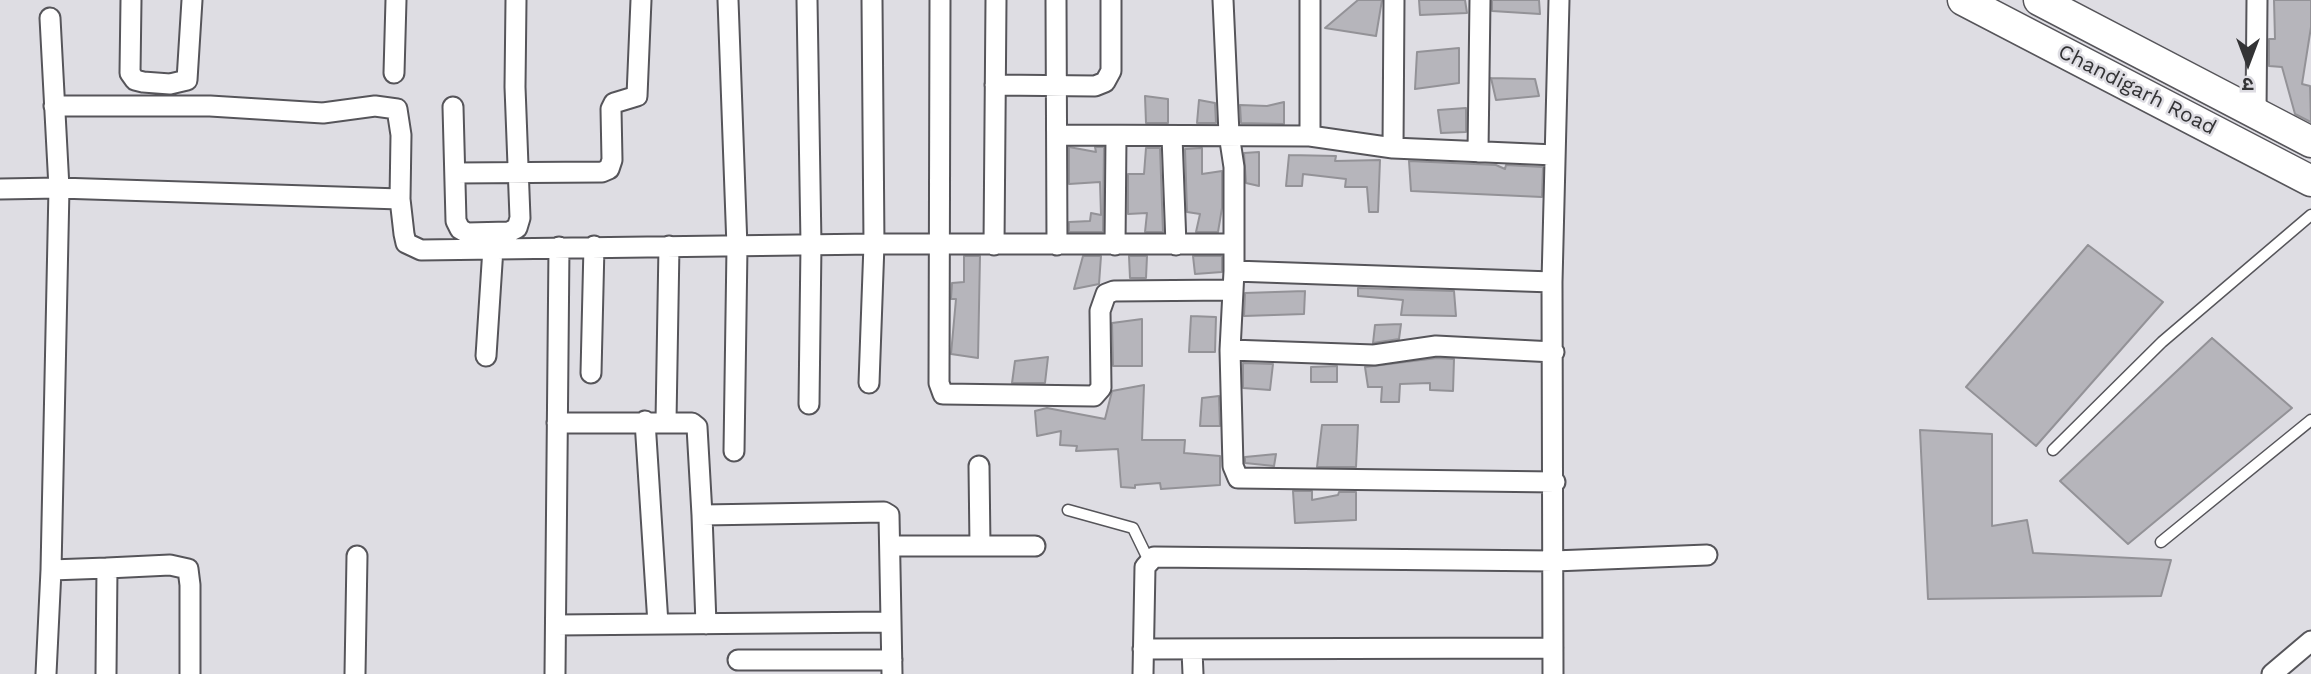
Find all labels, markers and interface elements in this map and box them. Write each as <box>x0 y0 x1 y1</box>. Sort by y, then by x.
north arrow <box>2213 28 2283 98</box>
street label: Chandigarh Road <box>2054 39 2220 141</box>
text: उ <box>2242 73 2254 96</box>

